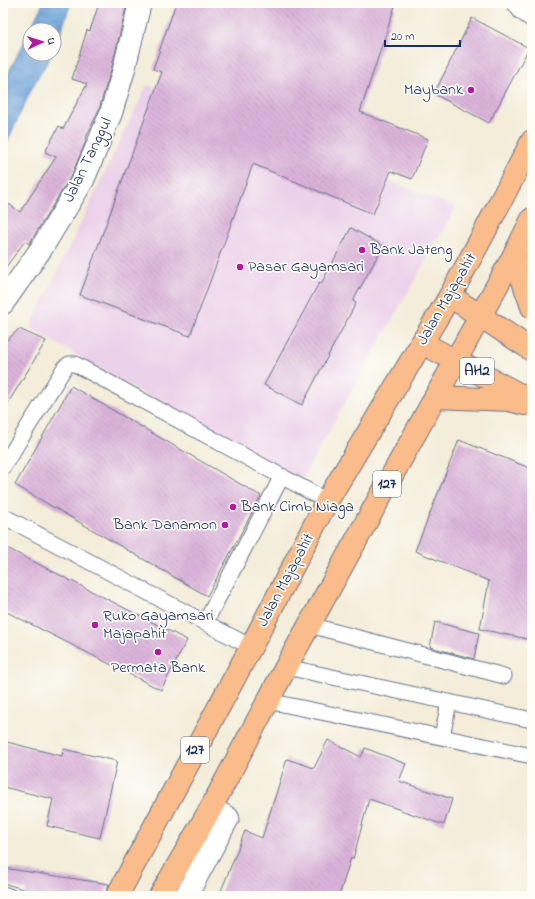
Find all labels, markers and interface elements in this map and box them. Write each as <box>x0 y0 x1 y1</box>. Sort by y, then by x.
north arrow <box>22 22 62 62</box>
scale bar <box>385 22 460 48</box>
text: 20 m <box>391 28 414 46</box>
text: U <box>43 37 59 45</box>
place label: Maybank <box>404 78 464 102</box>
marker: Maybank <box>466 85 476 95</box>
street label: Jalan Tanggul <box>57 113 119 206</box>
place label: Bank Jateng <box>369 238 452 262</box>
marker: Bank Jateng <box>357 245 367 255</box>
street label: Jalan Majapahit <box>411 248 483 350</box>
place label: Pasar Gayamsari <box>248 255 364 279</box>
marker: Pasar Gayamsari <box>235 262 245 272</box>
road number: AH2 <box>460 358 494 384</box>
road number: 127 <box>373 471 401 497</box>
place label: Bank Cimb Niaga <box>240 495 354 519</box>
marker: Bank Cimb Niaga <box>228 502 238 512</box>
place label: Bank Danamon <box>112 513 217 537</box>
marker: Bank Danamon <box>220 520 230 530</box>
street label: Jalan Majapahit <box>251 528 321 631</box>
place label: Ruko Gayamsari Majapahit <box>103 604 214 646</box>
marker: Ruko Gayamsari Majapahit <box>90 620 100 630</box>
marker: Permata Bank <box>153 647 163 657</box>
place label: Permata Bank <box>111 656 206 680</box>
road number: 127 <box>181 737 209 763</box>

